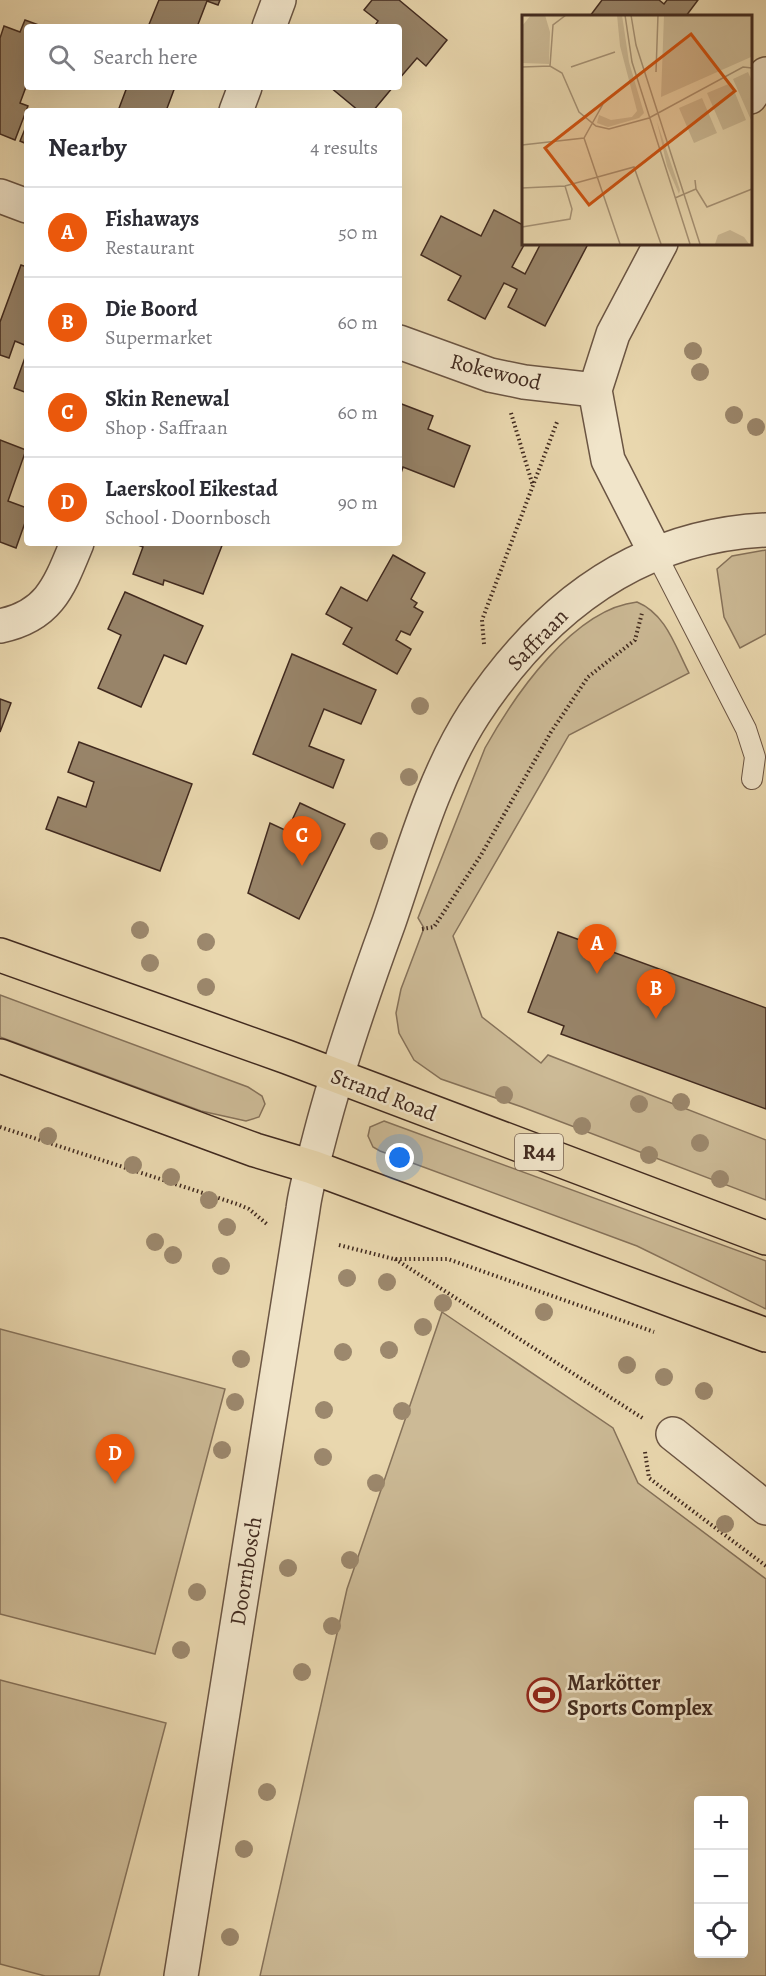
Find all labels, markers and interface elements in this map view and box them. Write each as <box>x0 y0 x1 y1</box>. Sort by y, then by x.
inset map <box>522 15 751 244</box>
search box <box>24 24 402 90</box>
icon: search <box>45 41 78 74</box>
text: Search here <box>93 42 198 72</box>
text: Nearby <box>48 130 127 165</box>
text: 4 results <box>310 134 378 161</box>
text: Fishaways <box>105 204 199 234</box>
text: A <box>61 219 74 246</box>
text: 50 m <box>338 219 378 246</box>
text: Restaurant <box>105 234 195 261</box>
text: Die Boord <box>105 294 198 324</box>
text: B <box>61 309 74 336</box>
text: 60 m <box>338 309 378 336</box>
text: Supermarket <box>105 324 212 351</box>
street label: Rokewood <box>447 346 545 398</box>
text: Skin Renewal <box>105 384 229 414</box>
text: C <box>61 399 74 426</box>
text: 60 m <box>338 399 378 426</box>
text: Shop · Saffraan <box>105 414 228 441</box>
text: Laerskool Eikestad <box>105 474 278 504</box>
text: D <box>61 489 74 516</box>
text: 90 m <box>338 489 378 516</box>
text: School · Doornbosch <box>105 504 271 531</box>
street label: Saffraan <box>500 602 575 677</box>
pin: C <box>282 816 322 866</box>
pin: A <box>578 924 616 974</box>
pin: B <box>636 970 676 1019</box>
street label: Strand Road <box>326 1061 441 1129</box>
road number: R44 <box>515 1134 563 1170</box>
your location <box>385 1143 414 1172</box>
pin: D <box>96 1434 134 1484</box>
street label: Doornbosch <box>223 1514 269 1628</box>
place label: Markötter Sports Complex <box>567 1668 713 1723</box>
sports icon: Markötter Sports Complex <box>526 1677 562 1713</box>
map controls <box>694 1796 748 1958</box>
button: + <box>694 1796 748 1850</box>
button: − <box>694 1850 748 1904</box>
button: locate <box>694 1904 748 1958</box>

